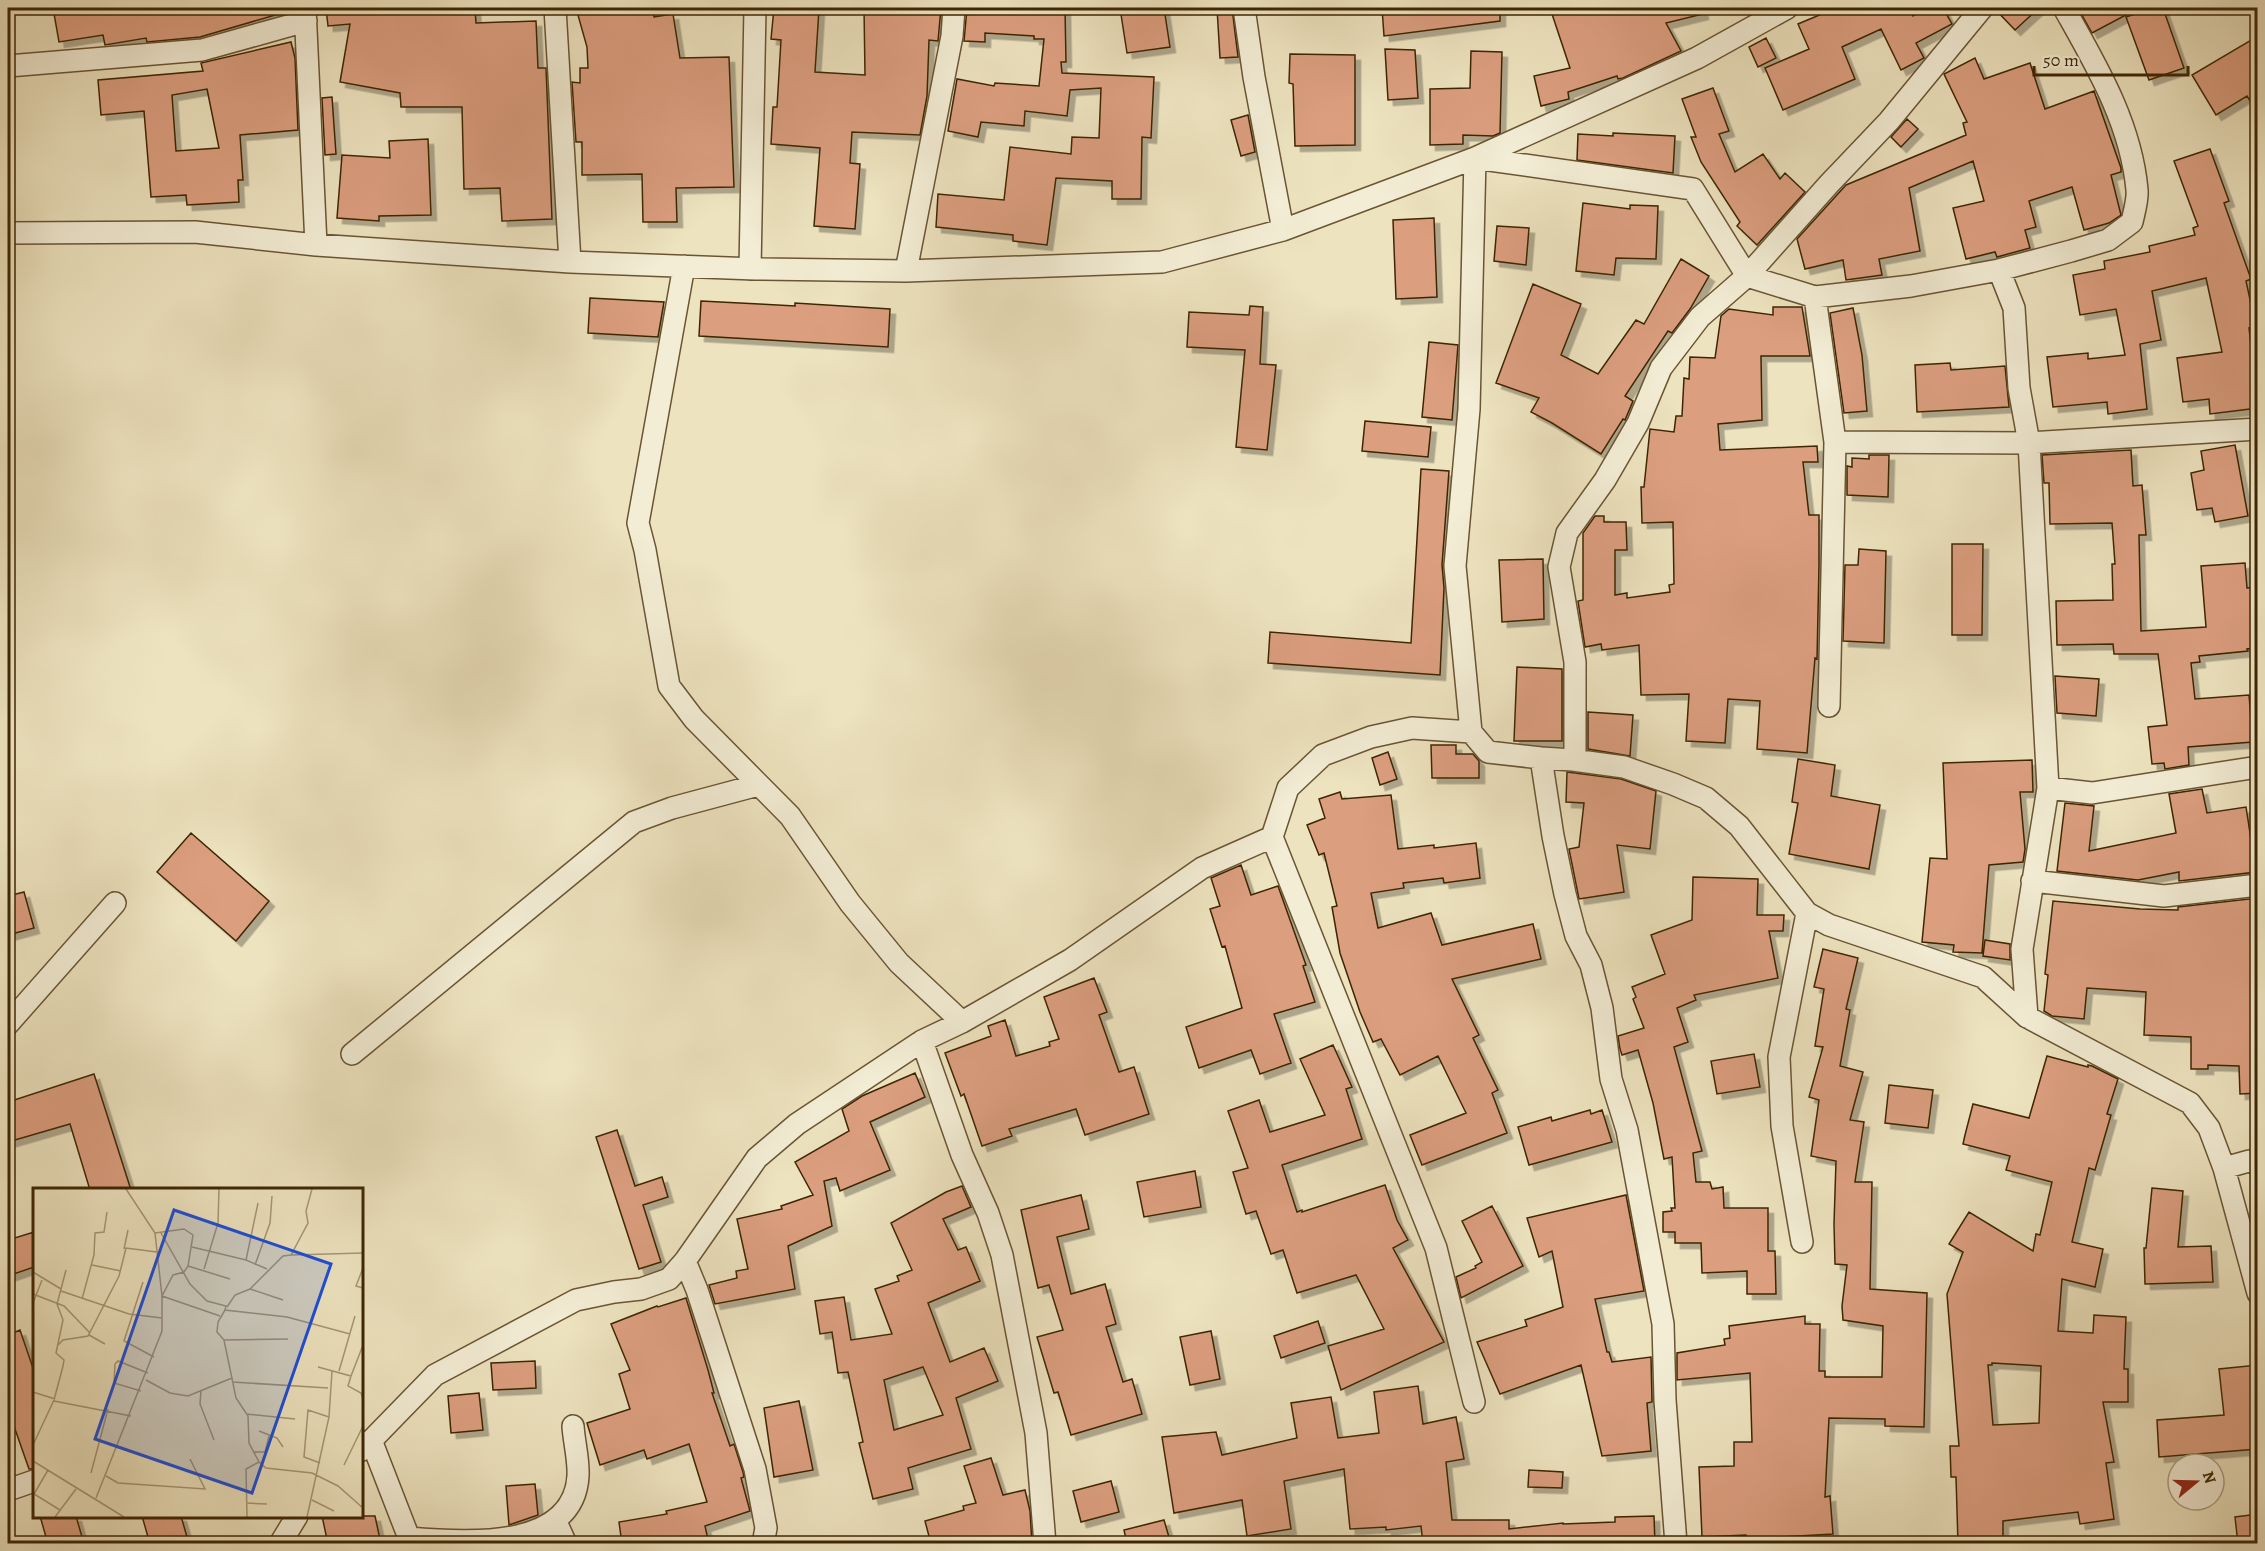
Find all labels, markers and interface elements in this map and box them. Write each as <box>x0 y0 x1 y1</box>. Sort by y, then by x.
scale bar <box>2034 39 2188 77</box>
text: 50 m <box>2043 48 2079 72</box>
inset map <box>33 1188 363 1518</box>
north arrow <box>2166 1452 2226 1512</box>
text: N <box>2197 1468 2222 1487</box>

